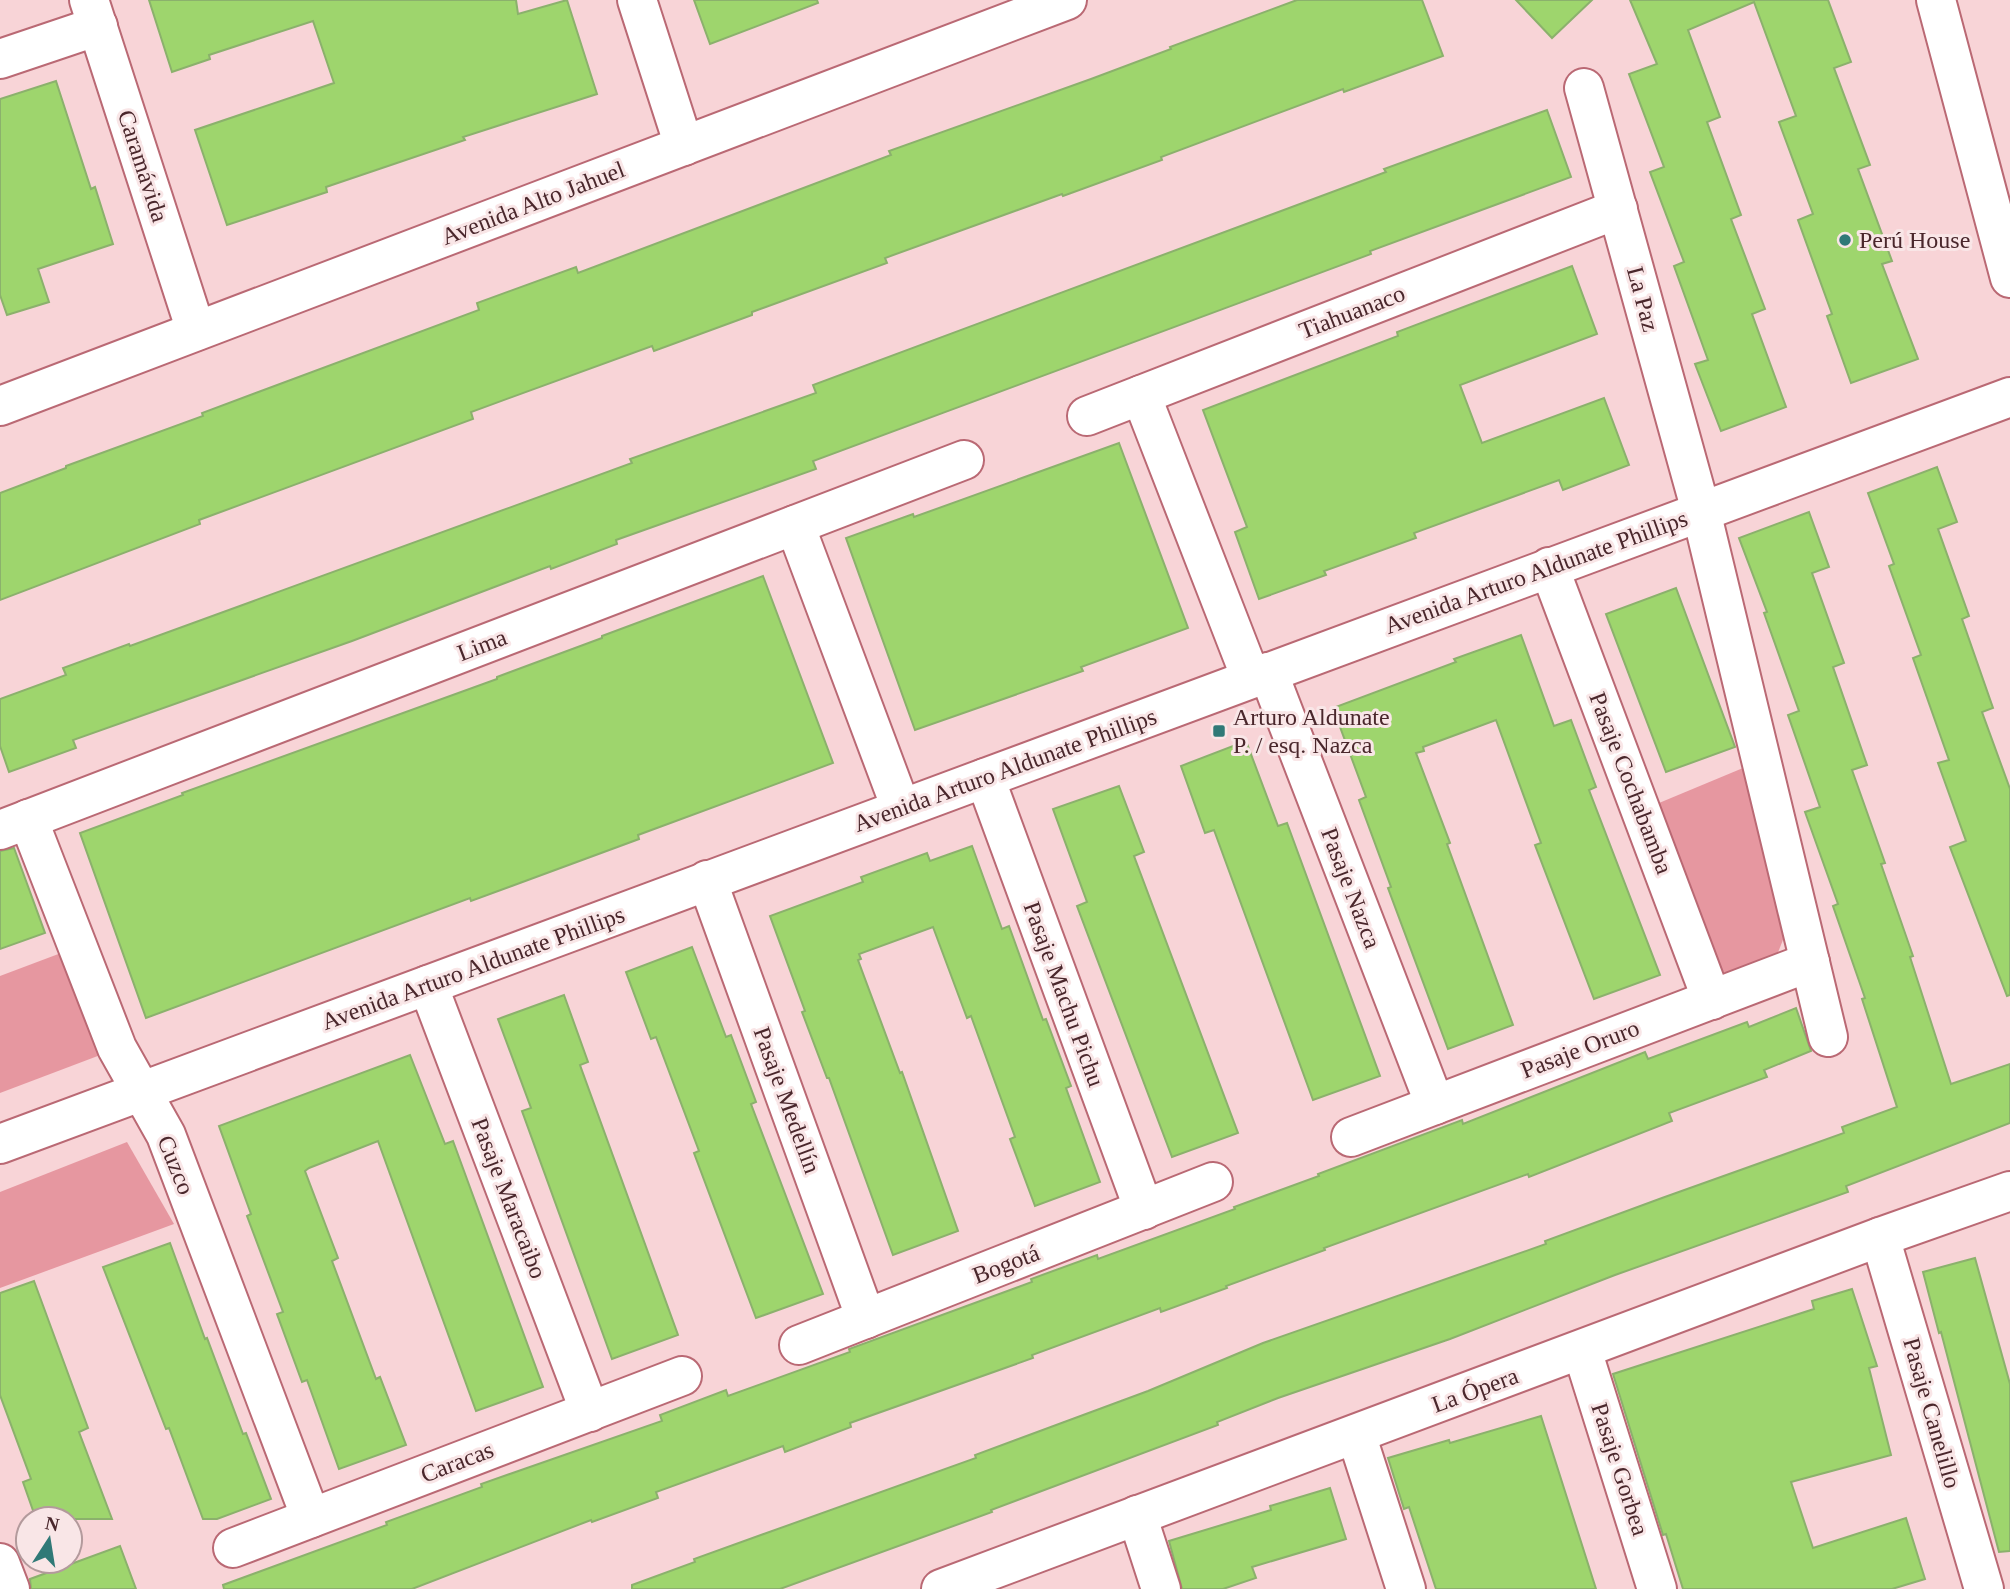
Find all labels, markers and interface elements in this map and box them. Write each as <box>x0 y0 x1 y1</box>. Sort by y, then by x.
street label: Caramávida <box>113 107 173 225</box>
street label: Avenida Alto Jahuel <box>438 156 629 250</box>
place label: Perú House <box>1859 227 1970 253</box>
marker: Perú House <box>1837 232 1853 248</box>
street label: La Paz <box>1622 264 1664 334</box>
street label: Tiahuanaco <box>1295 280 1409 344</box>
street label: Avenida Arturo Aldunate Phillips <box>1381 505 1691 639</box>
street label: Lima <box>454 624 511 666</box>
street label: Pasaje Cochabamba <box>1584 688 1678 878</box>
street label: Avenida Arturo Aldunate Phillips <box>850 703 1160 837</box>
place label: Arturo Aldunate P. / esq. Nazca <box>1233 704 1390 758</box>
marker: Arturo Aldunate P. / esq. Nazca <box>1211 723 1227 739</box>
street label: Pasaje Nazca <box>1316 824 1386 952</box>
street label: Pasaje Machu Pichu <box>1019 898 1109 1090</box>
street label: Avenida Arturo Aldunate Phillips <box>318 901 628 1035</box>
street label: Pasaje Oruro <box>1517 1015 1643 1083</box>
street label: Pasaje Medellín <box>748 1023 826 1177</box>
street label: Pasaje Maracaibo <box>466 1114 552 1282</box>
street label: Cuzco <box>152 1132 200 1198</box>
street label: Bogotá <box>969 1239 1043 1289</box>
street label: Pasaje Canelillo <box>1898 1335 1966 1491</box>
street label: La Ópera <box>1428 1362 1522 1418</box>
street label: Pasaje Gorbea <box>1586 1399 1654 1539</box>
street label: Caracas <box>417 1436 497 1488</box>
north arrow <box>14 1505 84 1575</box>
text: N <box>44 1512 62 1536</box>

